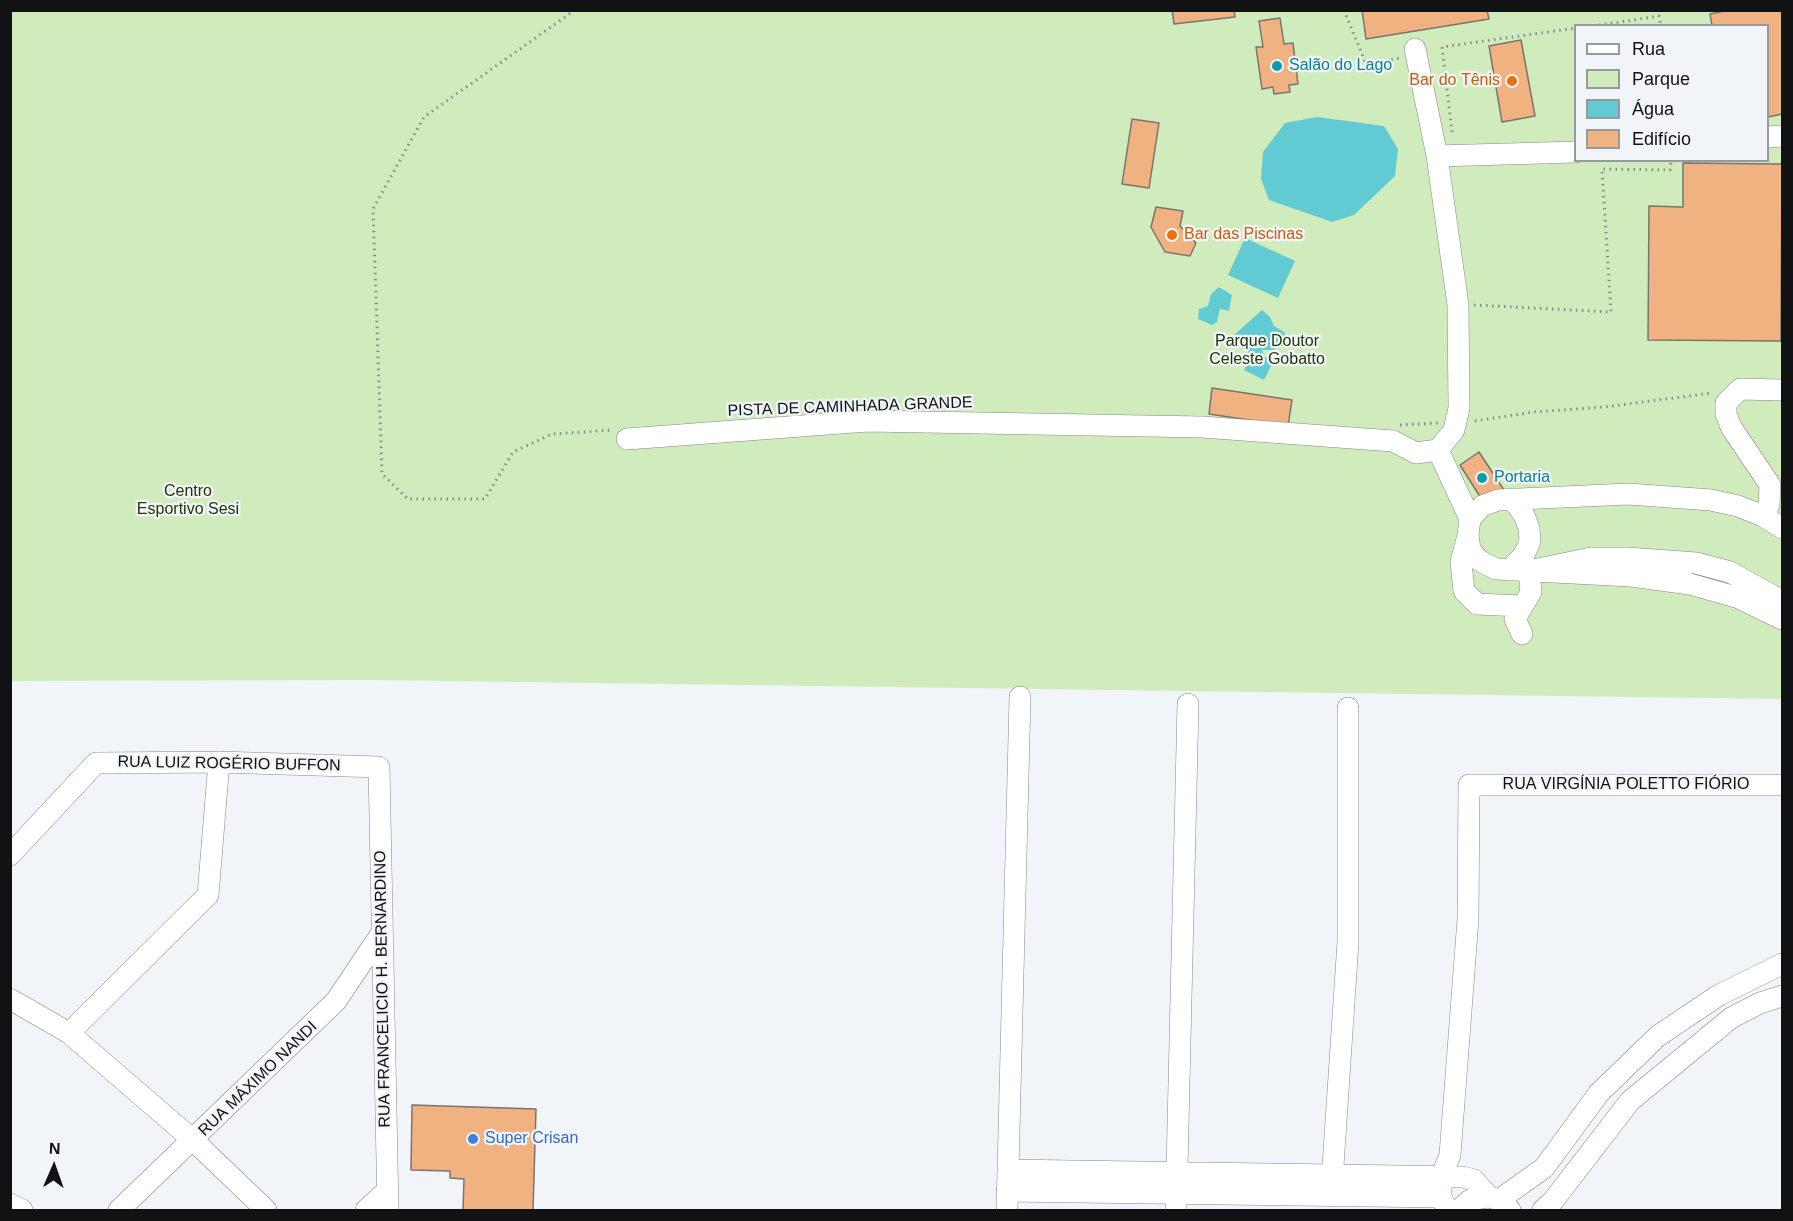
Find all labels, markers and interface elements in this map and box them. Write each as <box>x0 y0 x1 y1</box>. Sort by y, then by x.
legend <box>1574 24 1769 162</box>
text: Rua <box>1632 39 1665 59</box>
place label: Salão do Lago <box>1289 56 1392 76</box>
marker: Salão do Lago <box>1270 59 1284 73</box>
text: Parque <box>1632 69 1690 89</box>
place label: Bar do Tênis <box>1409 71 1500 91</box>
marker: Bar do Tênis <box>1505 74 1519 88</box>
text: Água <box>1632 99 1674 119</box>
text: Edifício <box>1632 129 1691 149</box>
place label: Bar das Piscinas <box>1184 225 1303 245</box>
marker: Bar das Piscinas <box>1165 228 1179 242</box>
park label: Parque Doutor Celeste Gobatto <box>1209 332 1325 370</box>
street label: PISTA DE CAMINHADA GRANDE <box>727 393 973 421</box>
place label: Portaria <box>1494 468 1550 488</box>
marker: Portaria <box>1475 471 1489 485</box>
park label: Centro Esportivo Sesi <box>137 482 239 520</box>
street label: RUA LUIZ ROGÉRIO BUFFON <box>117 752 341 776</box>
street label: RUA VIRGÍNIA POLETTO FIÓRIO <box>1503 775 1749 795</box>
street label: RUA FRANCELICIO H. BERNARDINO <box>371 850 395 1128</box>
street label: RUA MÁXIMO NANDI <box>195 1017 321 1141</box>
place label: Super Crisan <box>485 1129 578 1149</box>
marker: Super Crisan <box>466 1132 480 1146</box>
north arrow <box>24 1137 84 1197</box>
text: N <box>49 1140 61 1157</box>

